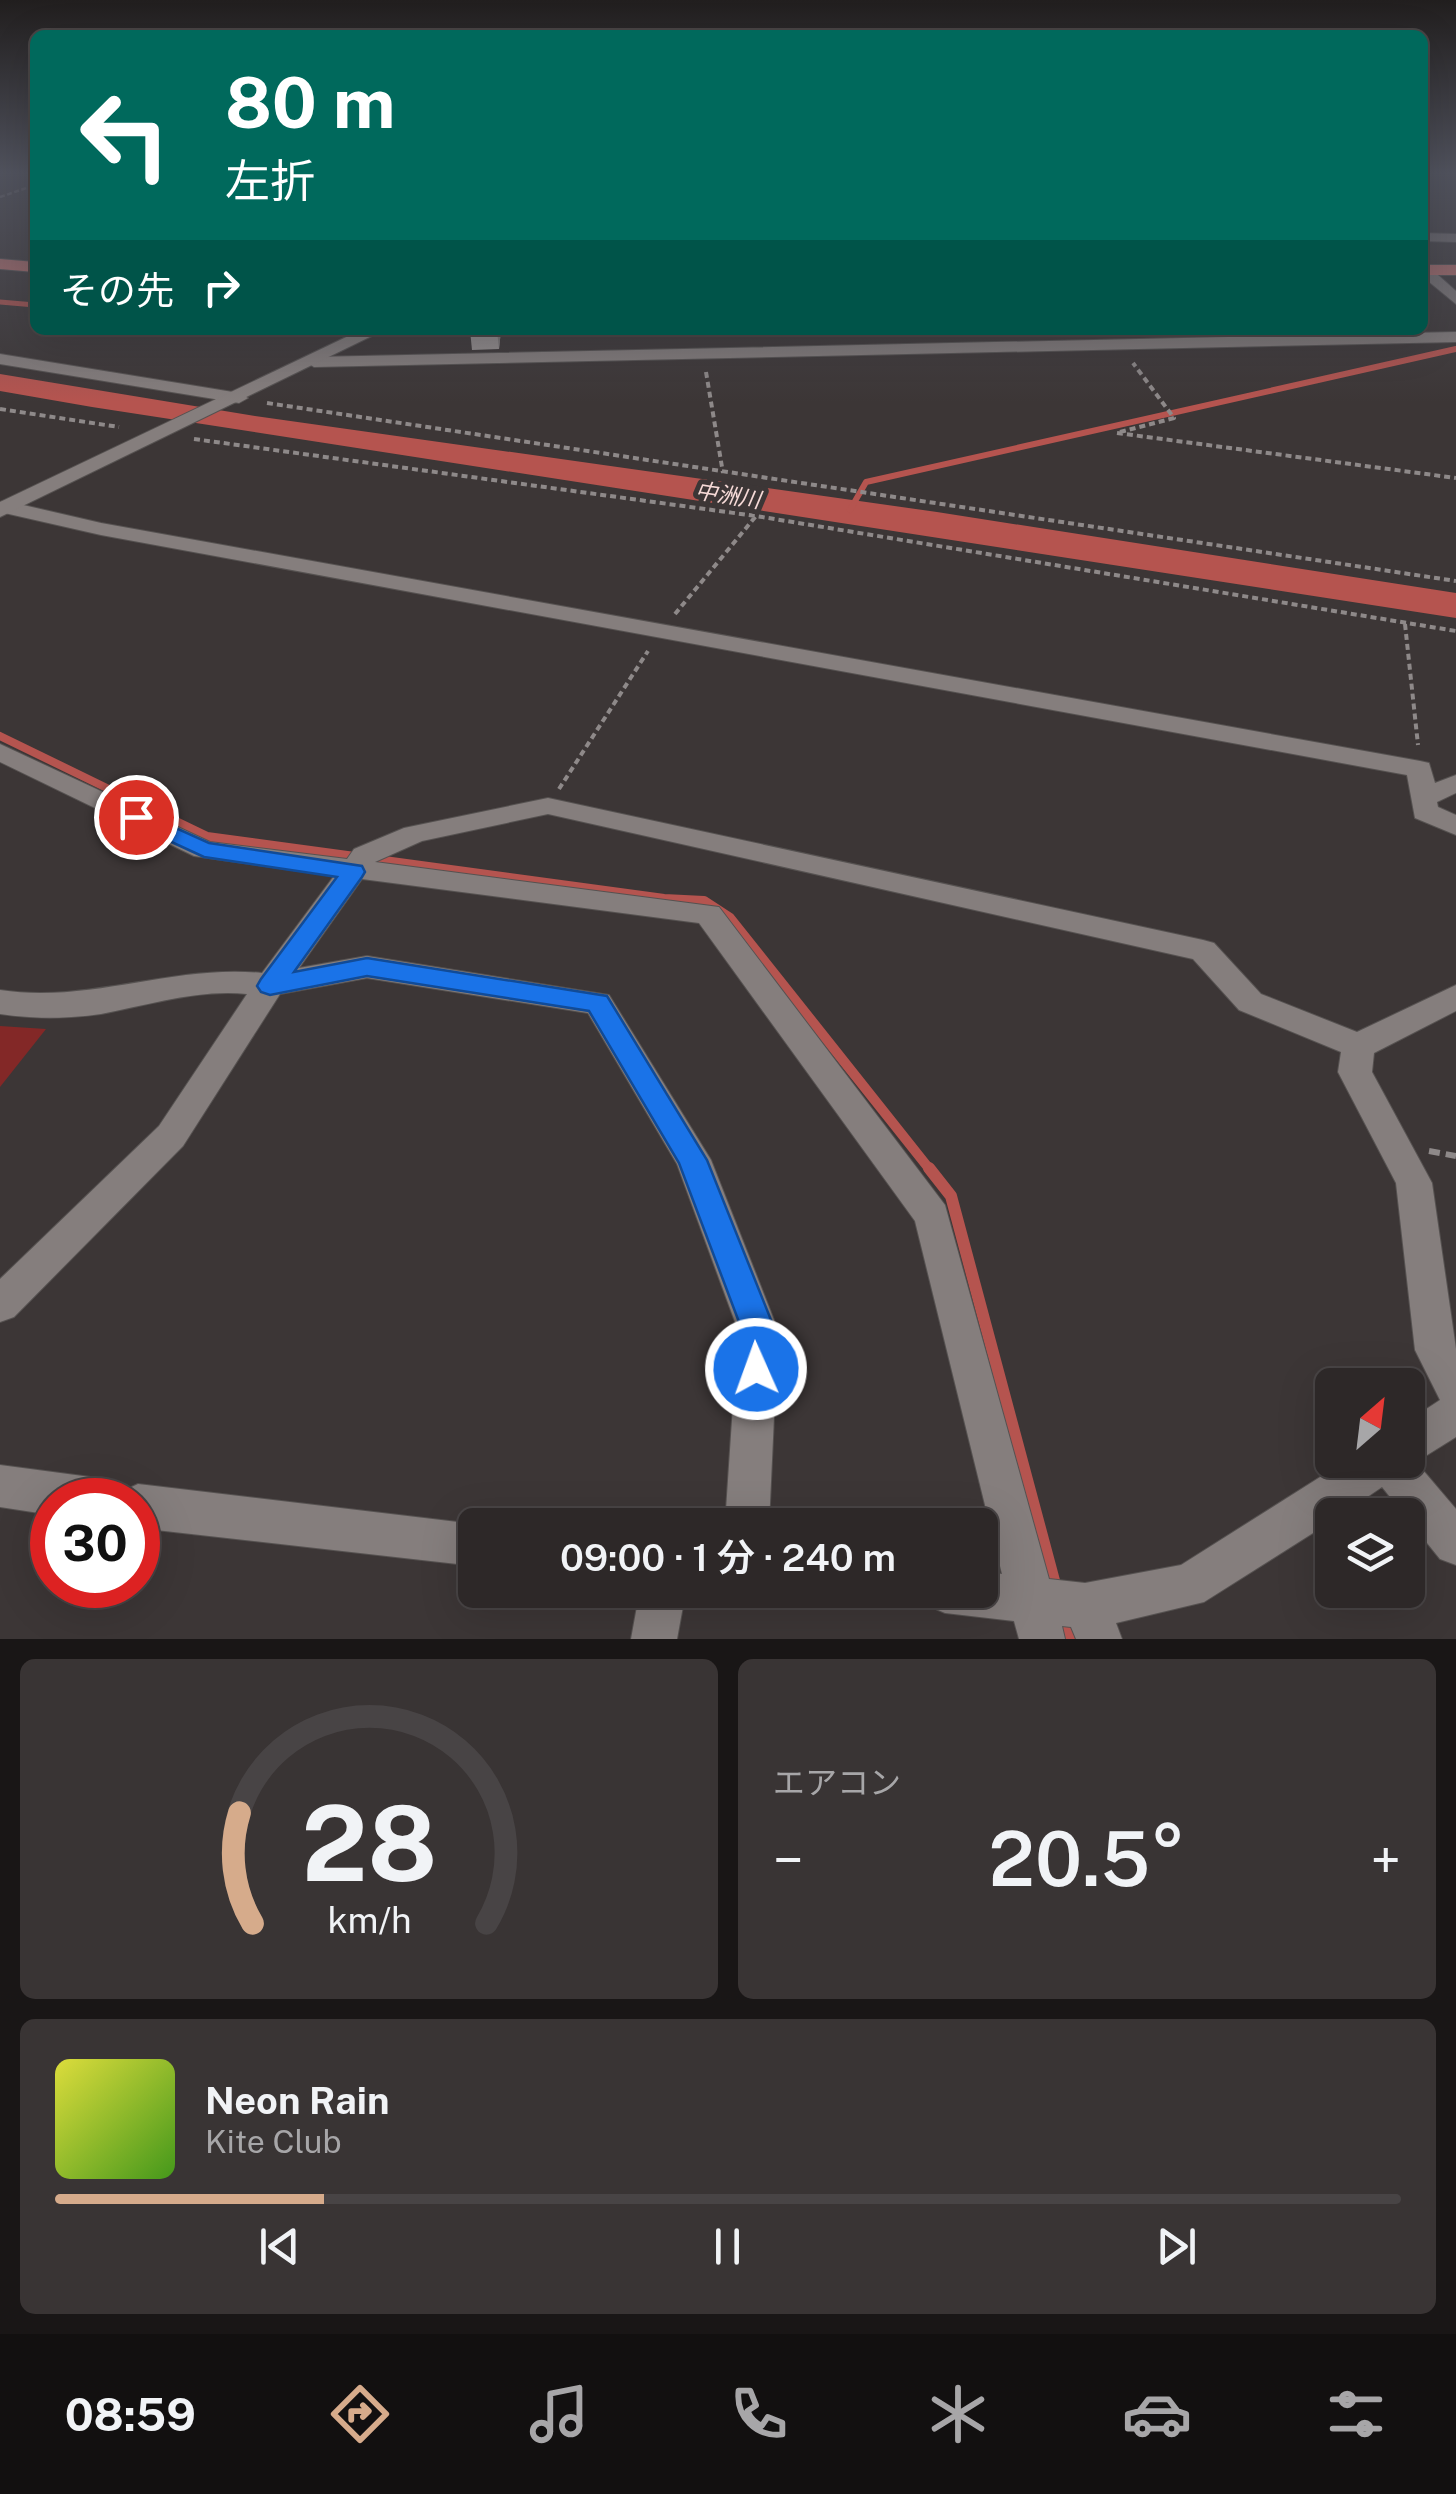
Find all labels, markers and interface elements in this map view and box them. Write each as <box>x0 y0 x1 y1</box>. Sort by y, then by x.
text: 80 m <box>225 61 395 144</box>
icon: left <box>60 70 190 200</box>
text: 左折 <box>225 154 315 207</box>
icon: right <box>194 260 249 315</box>
text: その先 <box>60 268 174 313</box>
water label: 中洲川 <box>693 477 765 513</box>
pin <box>94 775 179 860</box>
icon: arrive <box>109 790 164 845</box>
position arrow <box>704 1317 808 1421</box>
north arrow <box>1315 1368 1425 1478</box>
map controls <box>1315 1368 1425 1608</box>
speed limit sign: 30 <box>30 1478 160 1608</box>
button: layers <box>1315 1498 1425 1608</box>
text: 09:00 · 1 分 · 240 m <box>560 1535 896 1580</box>
text: エアコン <box>773 1764 901 1801</box>
text: 28 <box>301 1782 437 1904</box>
text: 20.5° <box>989 1815 1185 1903</box>
text: − <box>773 1828 804 1892</box>
text: + <box>1371 1828 1401 1892</box>
text: km/h <box>327 1899 411 1941</box>
text: Neon Rain <box>205 2078 389 2123</box>
text: Kite Club <box>205 2123 342 2160</box>
icon: previous <box>252 2219 307 2274</box>
icon: pause <box>700 2219 755 2274</box>
icon: next <box>1149 2219 1204 2274</box>
icon: directions <box>325 2379 395 2449</box>
icon: music <box>524 2379 594 2449</box>
icon: phone <box>724 2379 794 2449</box>
icon: climate <box>923 2379 993 2449</box>
icon: car <box>1122 2379 1192 2449</box>
icon: filters <box>1321 2379 1391 2449</box>
text: 08:59 <box>65 2388 196 2441</box>

